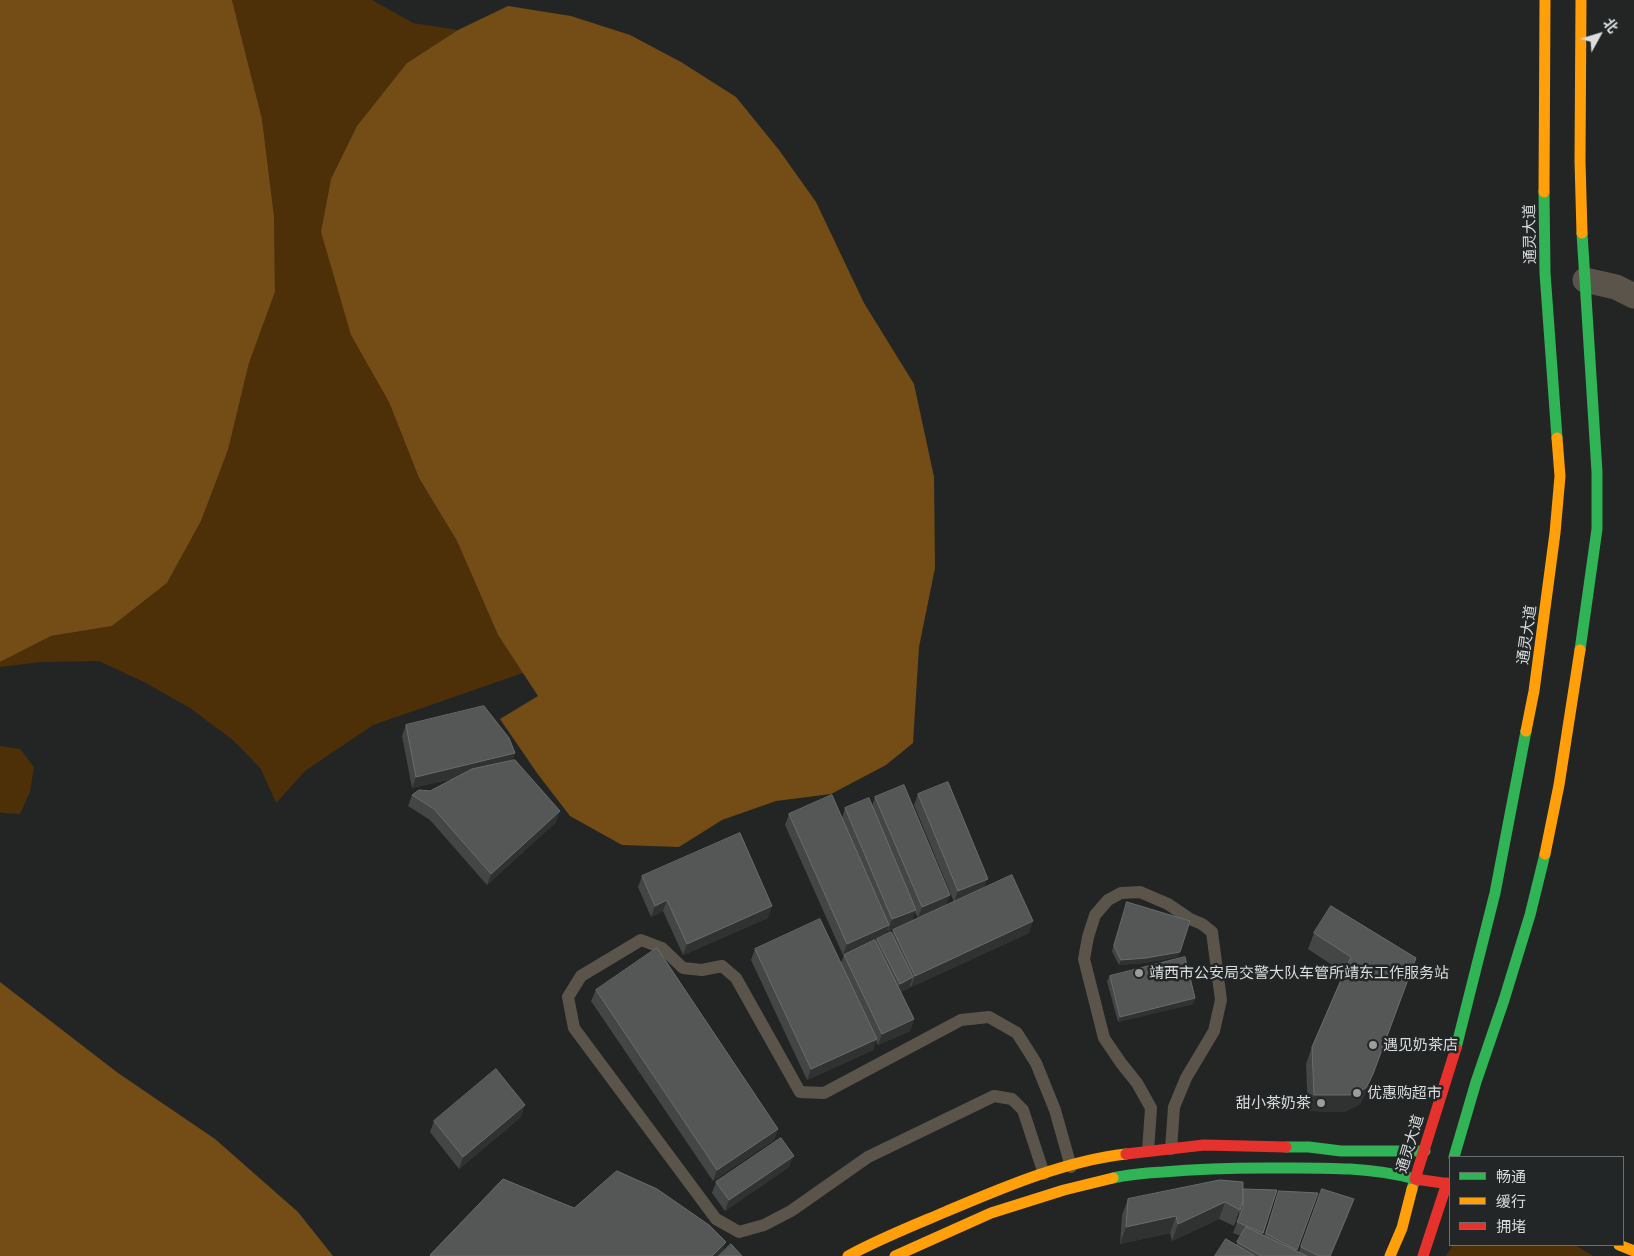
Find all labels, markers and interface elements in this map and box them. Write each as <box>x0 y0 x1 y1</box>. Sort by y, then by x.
north arrow <box>1574 10 1624 60</box>
text: 北 <box>1600 14 1622 36</box>
street label: 通灵大道 <box>1520 204 1540 264</box>
street label: 通灵大道 <box>1514 604 1540 666</box>
place label: 靖西市公安局交警大队车管所靖东工作服务站 <box>1149 964 1449 982</box>
marker: 靖西市公安局交警大队车管所靖东工作服务站 <box>1133 967 1145 979</box>
place label: 遇见奶茶店 <box>1383 1036 1458 1054</box>
marker: 遇见奶茶店 <box>1367 1039 1379 1051</box>
place label: 优惠购超市 <box>1367 1084 1442 1102</box>
marker: 优惠购超市 <box>1351 1087 1363 1099</box>
place label: 甜小茶奶茶 <box>1236 1094 1311 1112</box>
marker: 甜小茶奶茶 <box>1315 1097 1327 1109</box>
street label: 通灵大道 <box>1393 1113 1427 1175</box>
legend <box>1449 1156 1624 1246</box>
text: 畅通 <box>1496 1167 1526 1185</box>
text: 缓行 <box>1496 1192 1526 1210</box>
text: 拥堵 <box>1496 1217 1526 1235</box>

